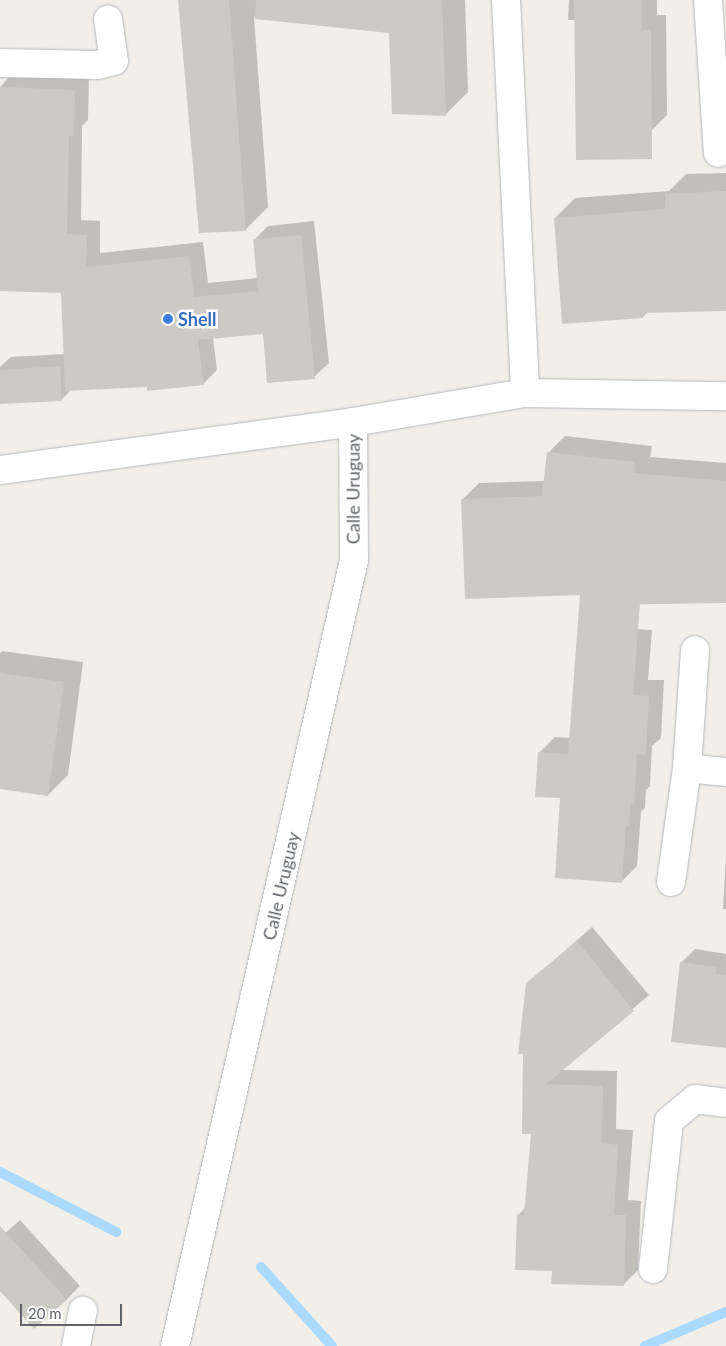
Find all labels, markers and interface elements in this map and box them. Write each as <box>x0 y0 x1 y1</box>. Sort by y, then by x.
place label: Shell <box>178 308 216 330</box>
marker: Shell <box>162 313 174 325</box>
street label: Calle Uruguay <box>342 434 364 544</box>
street label: Calle Uruguay <box>258 830 304 942</box>
scale bar <box>22 1294 125 1326</box>
text: 20 m <box>28 1304 62 1322</box>

